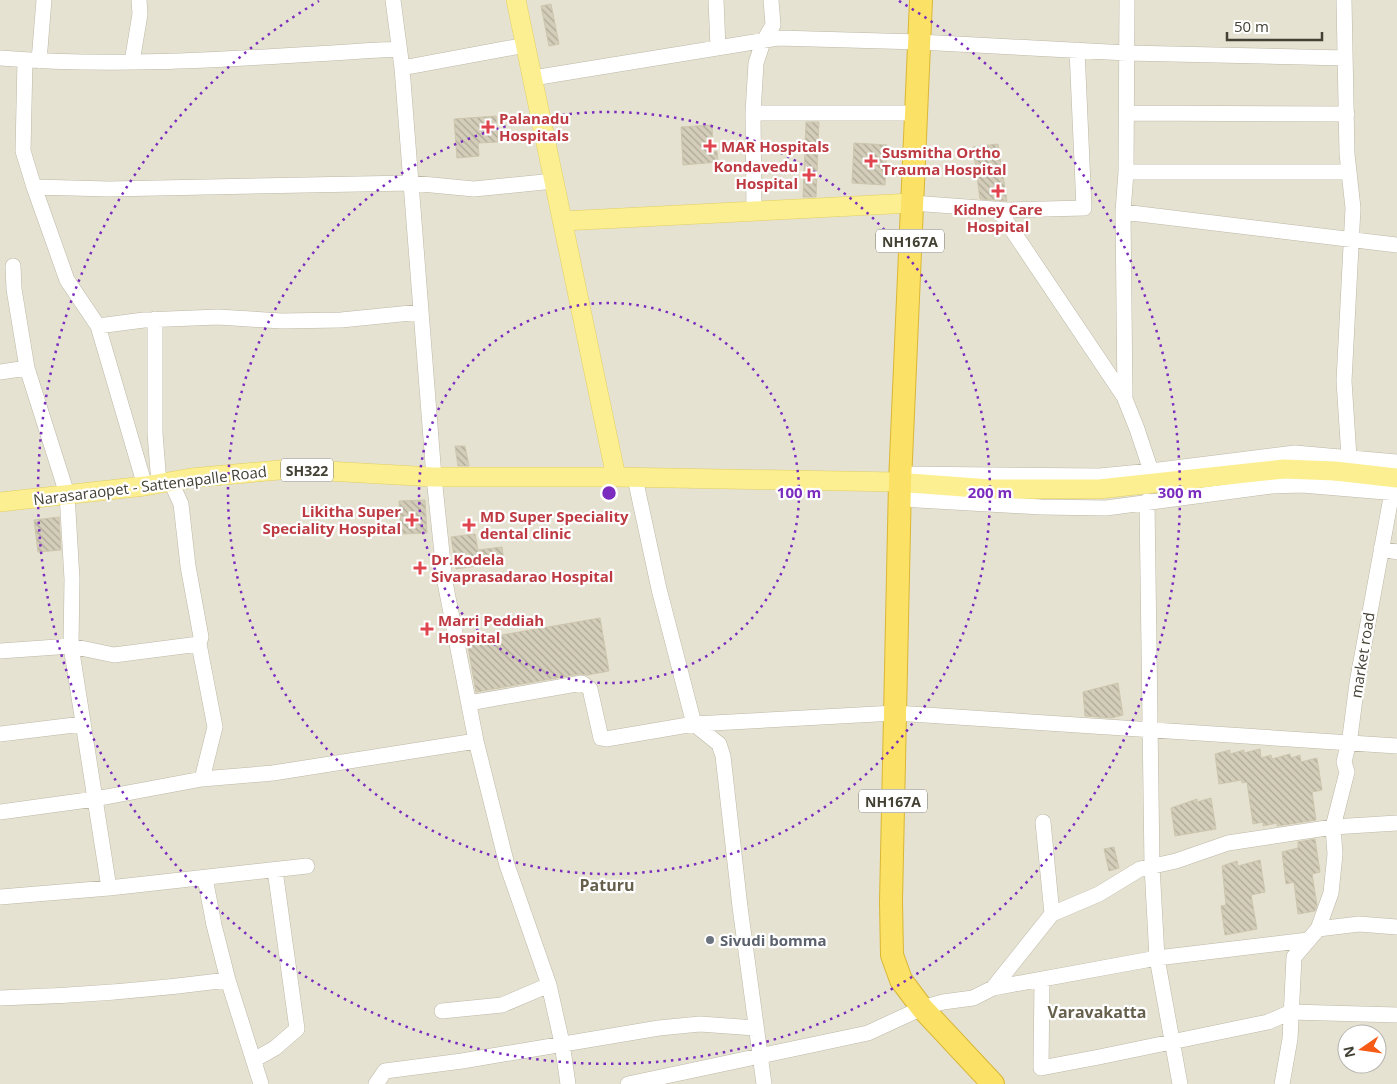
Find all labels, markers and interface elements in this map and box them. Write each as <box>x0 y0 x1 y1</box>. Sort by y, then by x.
scale bar <box>1227 10 1322 42</box>
text: 50 m <box>1234 16 1269 36</box>
place label: Palanadu Hospitals <box>499 108 569 145</box>
marker: Palanadu Hospitals <box>481 120 495 134</box>
place label: MAR Hospitals <box>721 136 829 156</box>
marker: MAR Hospitals <box>703 139 717 153</box>
place label: Susmitha Ortho Trauma Hospital <box>882 142 1007 179</box>
marker: Susmitha Ortho Trauma Hospital <box>864 154 878 168</box>
place label: Kondavedu Hospital <box>714 156 798 193</box>
marker: Kondavedu Hospital <box>802 168 816 182</box>
marker: Kidney Care Hospital <box>991 184 1005 198</box>
place label: Kidney Care Hospital <box>953 199 1043 236</box>
road number: NH167A <box>876 230 944 252</box>
road number: SH322 <box>281 458 333 482</box>
street label: Narasaraopet - Sattenapalle Road <box>32 461 268 509</box>
text: 100 m <box>777 482 821 502</box>
text: 200 m <box>968 482 1012 502</box>
text: 300 m <box>1158 482 1202 502</box>
centre of rings <box>600 484 618 502</box>
place label: Likitha Super Speciality Hospital <box>262 501 401 538</box>
place label: MD Super Speciality dental clinic <box>480 506 629 543</box>
marker: Likitha Super Speciality Hospital <box>405 513 419 527</box>
marker: MD Super Speciality dental clinic <box>462 518 476 532</box>
place label: Dr.Kodela Sivaprasadarao Hospital <box>431 549 613 586</box>
marker: Dr.Kodela Sivaprasadarao Hospital <box>413 561 427 575</box>
place label: Marri Peddiah Hospital <box>438 610 544 647</box>
street label: market road <box>1345 611 1379 699</box>
marker: Marri Peddiah Hospital <box>420 622 434 636</box>
road number: NH167A <box>859 789 927 812</box>
district label: Paturu <box>580 874 634 896</box>
place label: Sivudi bomma <box>720 930 827 950</box>
marker: Sivudi bomma <box>704 934 716 946</box>
district label: Varavakatta <box>1048 1001 1146 1023</box>
north arrow <box>1337 1024 1387 1074</box>
text: N <box>1338 1044 1359 1060</box>

